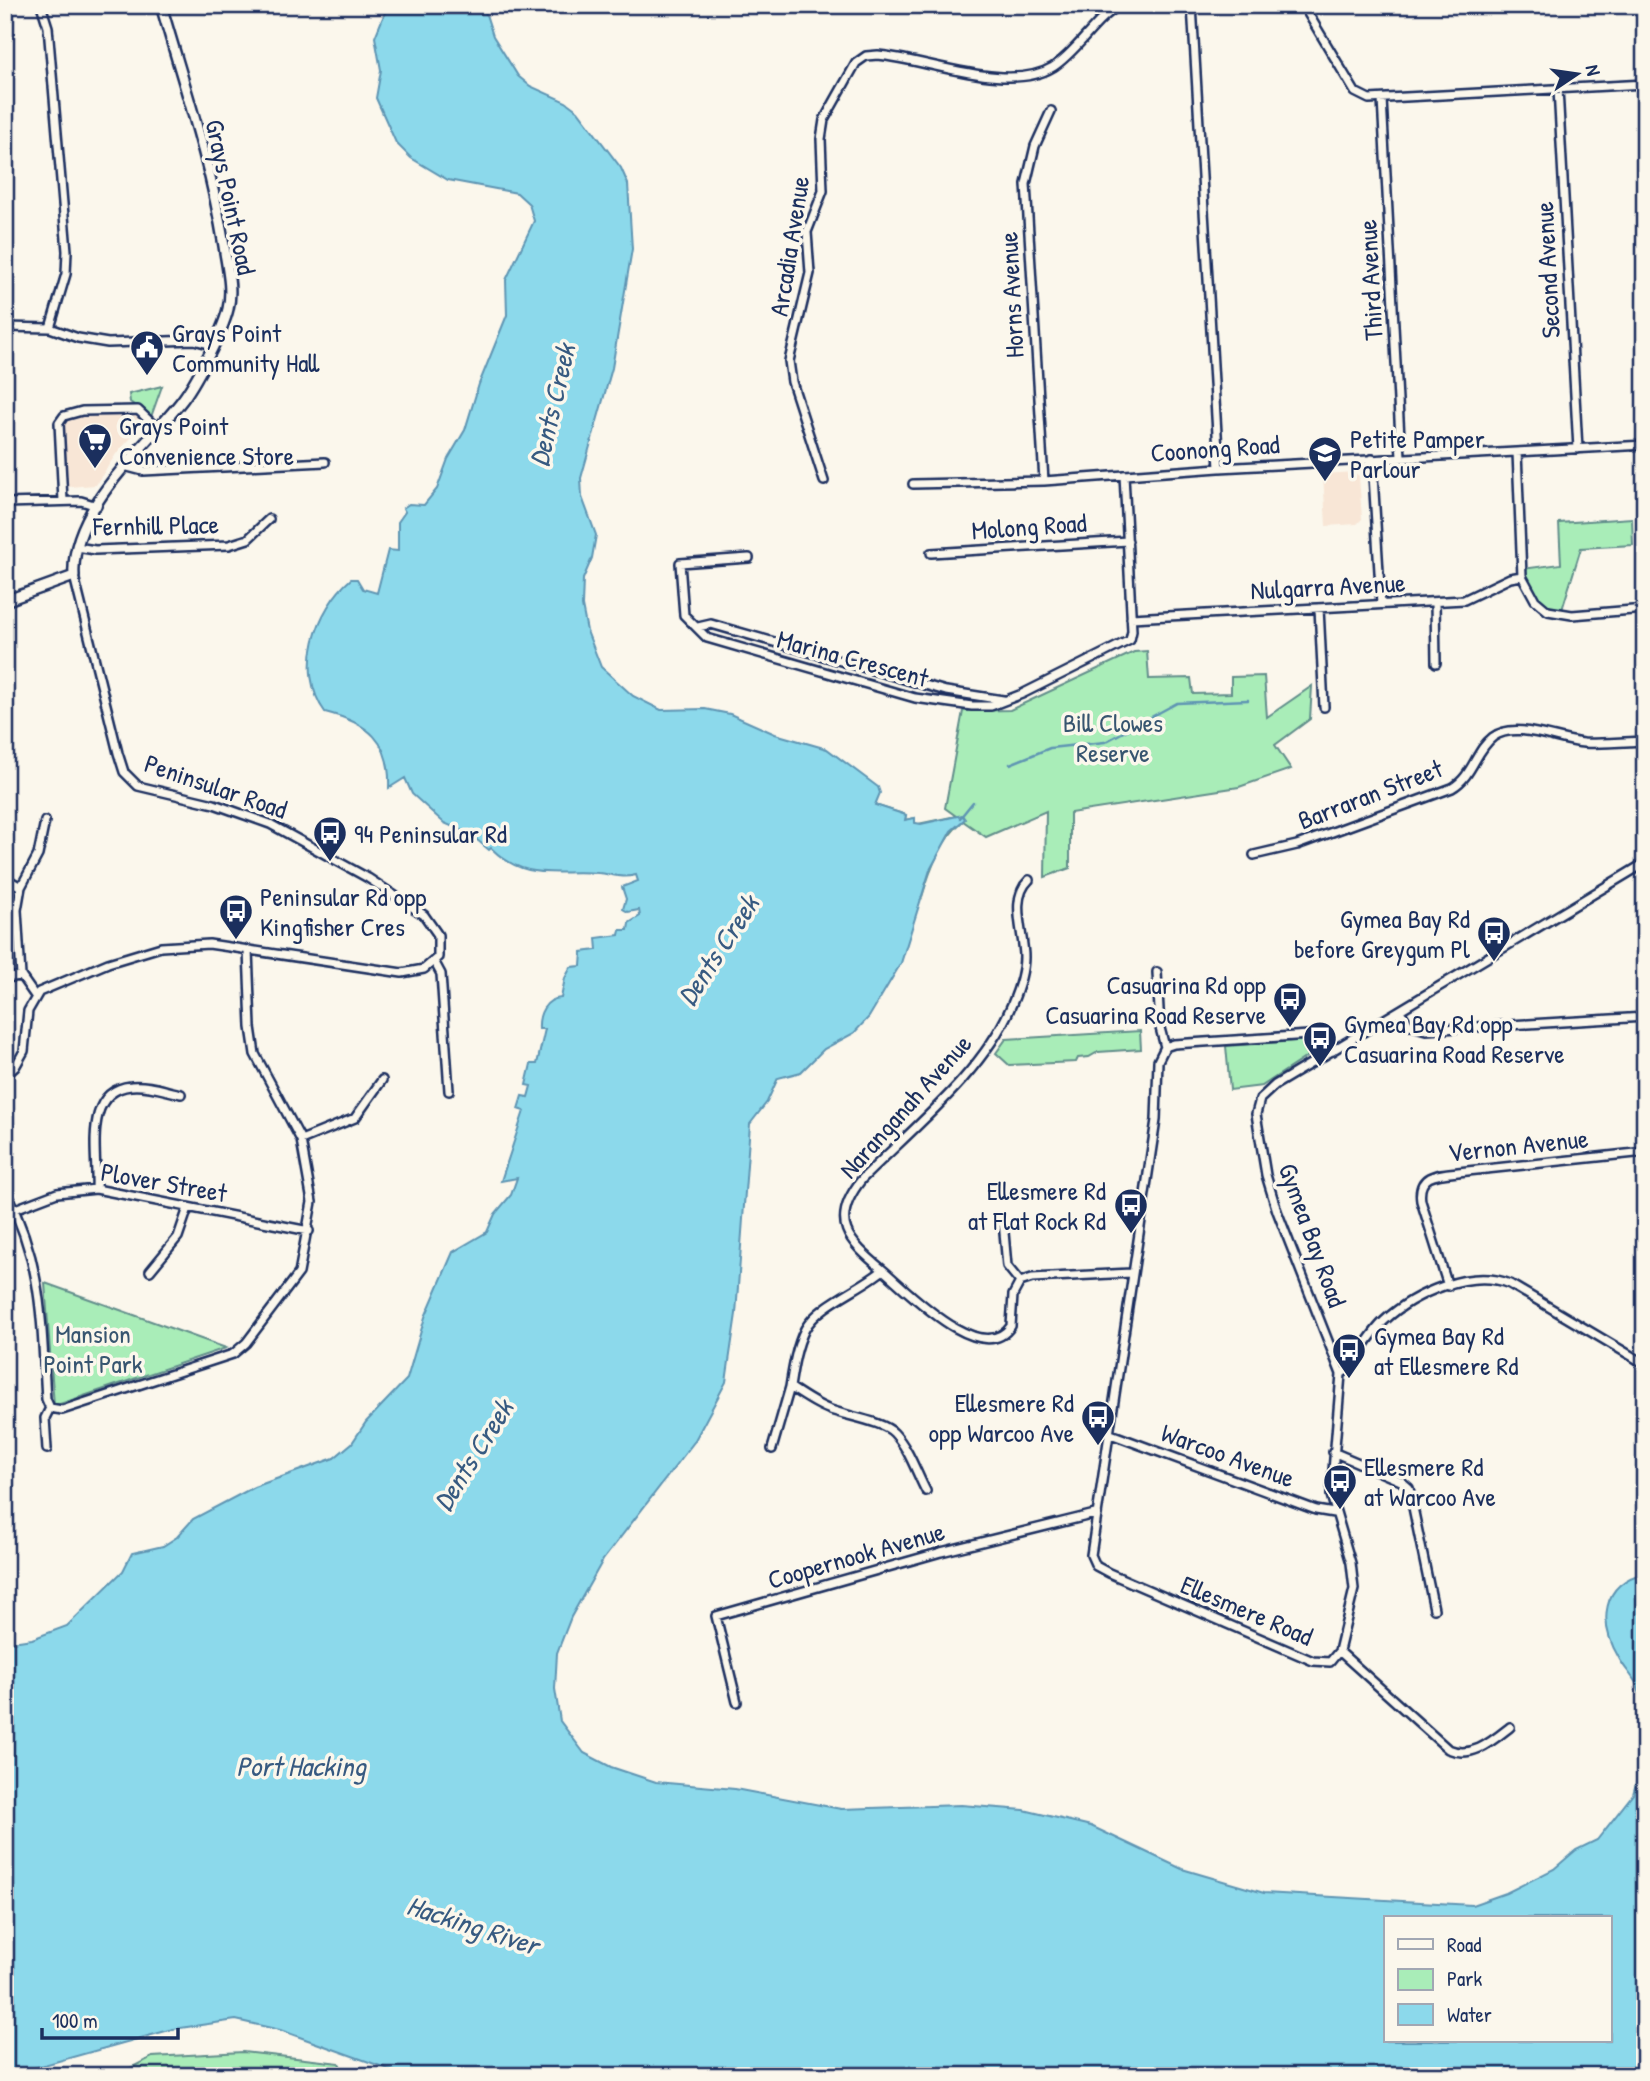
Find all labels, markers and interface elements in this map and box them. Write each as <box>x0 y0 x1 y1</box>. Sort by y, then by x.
north arrow <box>1542 38 1612 108</box>
text: N <box>1580 62 1607 78</box>
street label: Grays Point Road <box>197 116 265 278</box>
street label: Arcadia Avenue <box>761 174 817 318</box>
street label: Second Avenue <box>1526 201 1568 339</box>
street label: Third Avenue <box>1349 219 1391 341</box>
street label: Horns Avenue <box>990 231 1032 359</box>
place label: Grays Point Community Hall <box>172 315 320 380</box>
public building icon: Grays Point Community Hall <box>128 328 166 377</box>
water label: Dents Creek <box>520 338 585 470</box>
place label: Grays Point Convenience Store <box>119 408 294 473</box>
supermarket icon: Grays Point Convenience Store <box>76 421 114 470</box>
place label: Petite Pamper Parlour <box>1350 421 1485 486</box>
street label: Coonong Road <box>1149 426 1281 470</box>
school or university icon: Petite Pamper Parlour <box>1306 434 1344 483</box>
street label: Molong Road <box>970 505 1088 547</box>
street label: Fernhill Place <box>92 506 219 544</box>
street label: Nulgarra Avenue <box>1250 564 1406 608</box>
street label: Marina Crescent <box>774 621 933 695</box>
park label: Bill Clowes Reserve <box>1063 705 1163 770</box>
street label: Peninsular Road <box>140 745 292 827</box>
street label: Barraran Street <box>1293 750 1448 838</box>
bus stop icon: 94 Peninsular Rd <box>311 814 349 863</box>
place label: 94 Peninsular Rd <box>354 816 507 851</box>
place label: Peninsular Rd opp Kingfisher Cres <box>260 879 426 944</box>
water label: Dents Creek <box>668 886 769 1012</box>
bus stop icon: Peninsular Rd opp Kingfisher Cres <box>217 892 255 941</box>
place label: Gymea Bay Rd before Greygum Pl <box>1294 901 1470 966</box>
bus stop icon: Gymea Bay Rd before Greygum Pl <box>1475 914 1513 963</box>
place label: Casuarina Rd opp Casuarina Road Reserve <box>1045 967 1266 1032</box>
bus stop icon: Casuarina Rd opp Casuarina Road Reserve <box>1271 980 1309 1029</box>
place label: Gymea Bay Rd opp Casuarina Road Reserve <box>1344 1006 1565 1071</box>
bus stop icon: Gymea Bay Rd opp Casuarina Road Reserve <box>1301 1019 1339 1068</box>
street label: Naranganah Avenue <box>831 1026 979 1186</box>
street label: Vernon Avenue <box>1446 1120 1590 1170</box>
street label: Plover Street <box>98 1154 231 1210</box>
street label: Gymea Bay Road <box>1271 1158 1355 1312</box>
place label: Ellesmere Rd at Flat Rock Rd <box>968 1173 1106 1238</box>
bus stop icon: Ellesmere Rd at Flat Rock Rd <box>1112 1186 1150 1235</box>
park label: Mansion Point Park <box>44 1316 143 1381</box>
place label: Gymea Bay Rd at Ellesmere Rd <box>1374 1318 1518 1383</box>
bus stop icon: Gymea Bay Rd at Ellesmere Rd <box>1330 1331 1368 1380</box>
place label: Ellesmere Rd opp Warcoo Ave <box>929 1385 1074 1450</box>
water label: Dents Creek <box>424 1390 523 1518</box>
bus stop icon: Ellesmere Rd opp Warcoo Ave <box>1079 1398 1117 1447</box>
street label: Warcoo Avenue <box>1157 1415 1299 1495</box>
place label: Ellesmere Rd at Warcoo Ave <box>1364 1449 1496 1514</box>
bus stop icon: Ellesmere Rd at Warcoo Ave <box>1321 1462 1359 1511</box>
street label: Coopernook Avenue <box>764 1513 948 1597</box>
street label: Ellesmere Road <box>1176 1567 1318 1653</box>
water label: Port Hacking <box>236 1747 367 1785</box>
water label: Hacking River <box>402 1886 547 1965</box>
legend <box>1384 1916 1612 2042</box>
text: Road <box>1447 1930 1481 1959</box>
text: Park <box>1447 1964 1482 1993</box>
scale bar <box>42 1997 178 2041</box>
text: Water <box>1447 2000 1492 2029</box>
text: 100 m <box>52 2006 98 2035</box>

